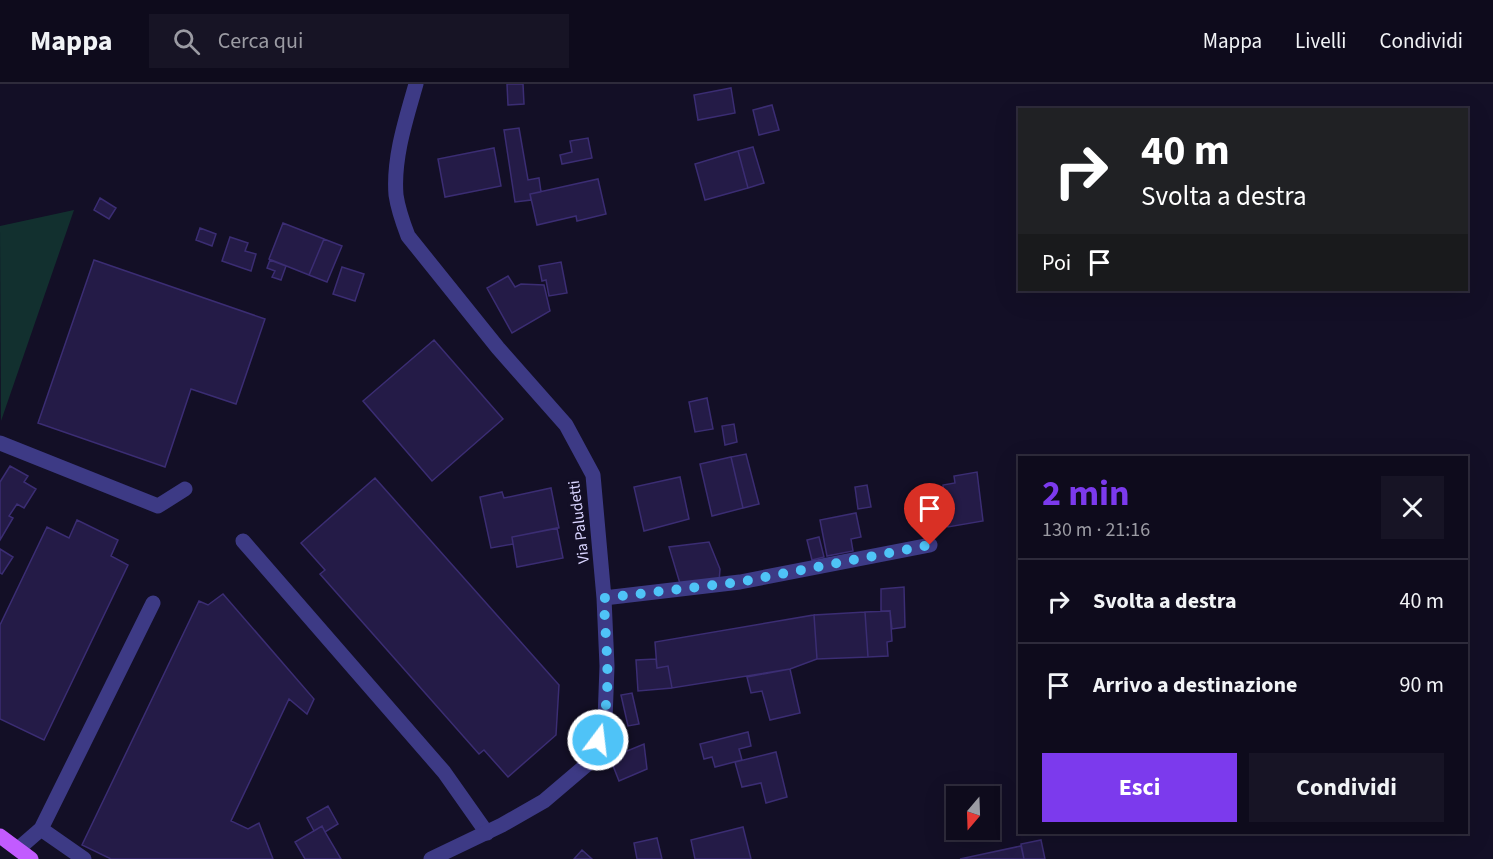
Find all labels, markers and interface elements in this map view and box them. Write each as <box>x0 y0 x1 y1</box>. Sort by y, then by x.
search box <box>149 14 569 68</box>
text: Mappa <box>30 21 113 61</box>
icon: search <box>170 25 203 58</box>
text: Cerca qui <box>218 25 303 57</box>
text: Mappa <box>1203 26 1262 56</box>
text: Livelli <box>1295 26 1347 56</box>
text: Condividi <box>1380 26 1463 56</box>
text: 40 m <box>1141 121 1230 181</box>
icon: right <box>1042 132 1120 210</box>
text: Svolta a destra <box>1141 177 1307 216</box>
icon: arrive <box>1083 246 1116 279</box>
text: Poi <box>1042 247 1071 279</box>
text: 2 min <box>1042 468 1130 519</box>
button: close <box>1381 476 1444 539</box>
street label: Via Paludetti <box>563 479 595 565</box>
pin <box>904 483 955 545</box>
icon: arrive <box>913 492 946 525</box>
text: 130 m · 21:16 <box>1042 516 1150 544</box>
icon: right <box>1042 585 1075 618</box>
text: Svolta a destra <box>1093 585 1237 617</box>
text: 40 m <box>1399 585 1444 617</box>
icon: arrive <box>1042 669 1075 702</box>
text: Arrivo a destinazione <box>1093 669 1298 701</box>
text: 90 m <box>1399 669 1444 701</box>
position arrow <box>566 708 630 772</box>
button: Esci <box>1042 753 1237 822</box>
button: Condividi <box>1249 753 1444 822</box>
north arrow <box>946 786 1000 840</box>
map controls <box>946 786 1000 840</box>

